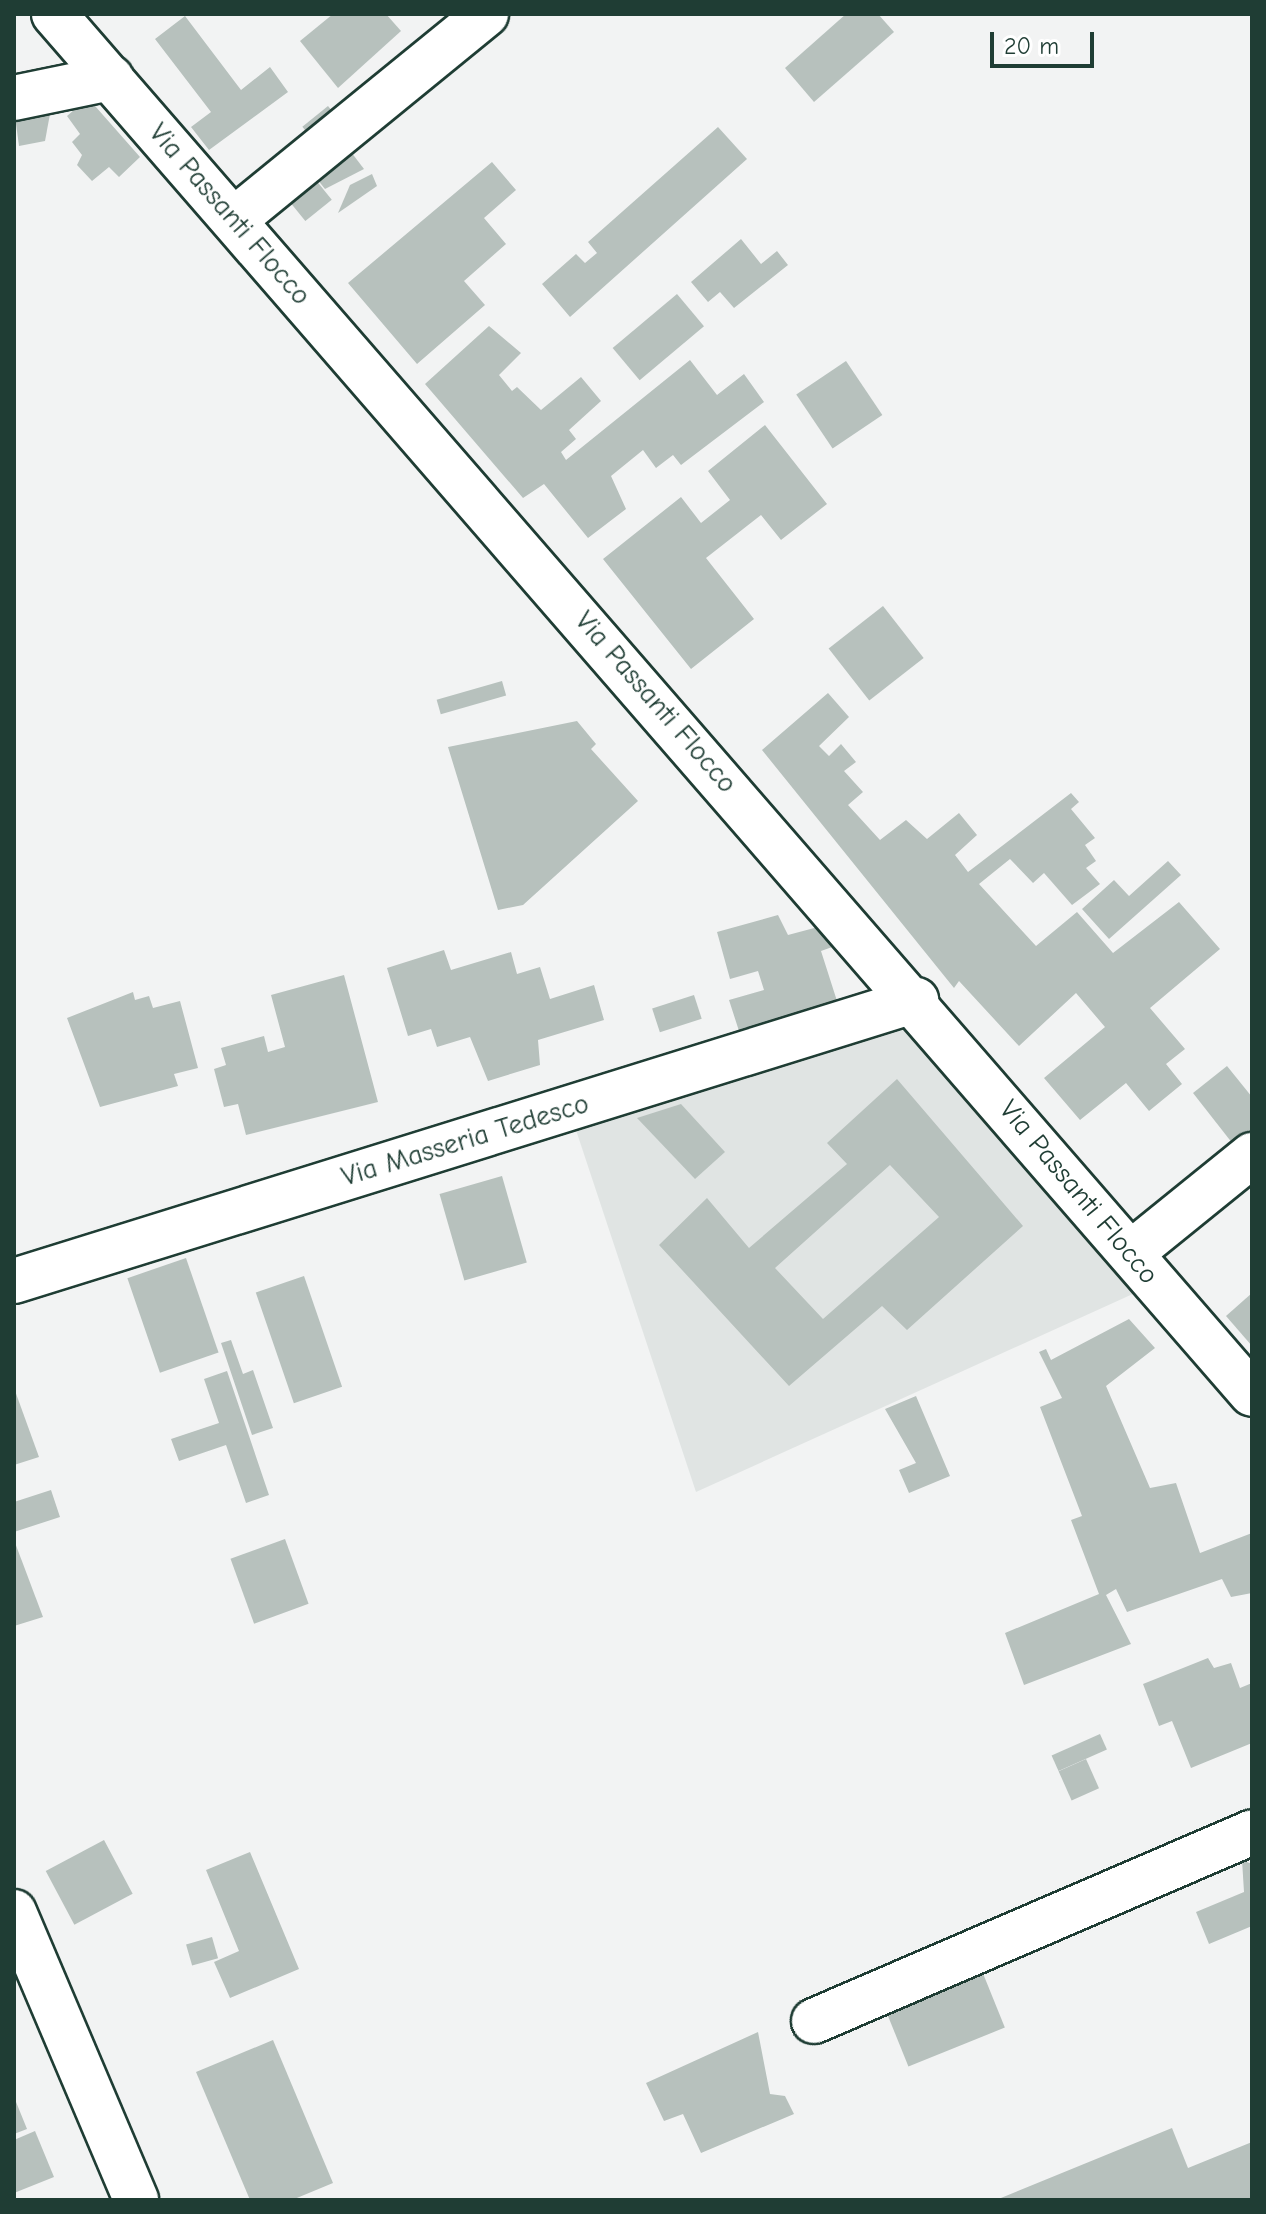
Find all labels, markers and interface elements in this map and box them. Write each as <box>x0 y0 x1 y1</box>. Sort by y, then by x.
scale bar <box>994 16 1098 66</box>
text: 20 m <box>1004 32 1059 60</box>
street label: Via Passanti Flocco <box>142 116 318 312</box>
street label: Via Passanti Flocco <box>568 604 744 800</box>
street label: Via Masseria Tedesco <box>337 1086 593 1194</box>
street label: Via Passanti Flocco <box>992 1093 1166 1291</box>

